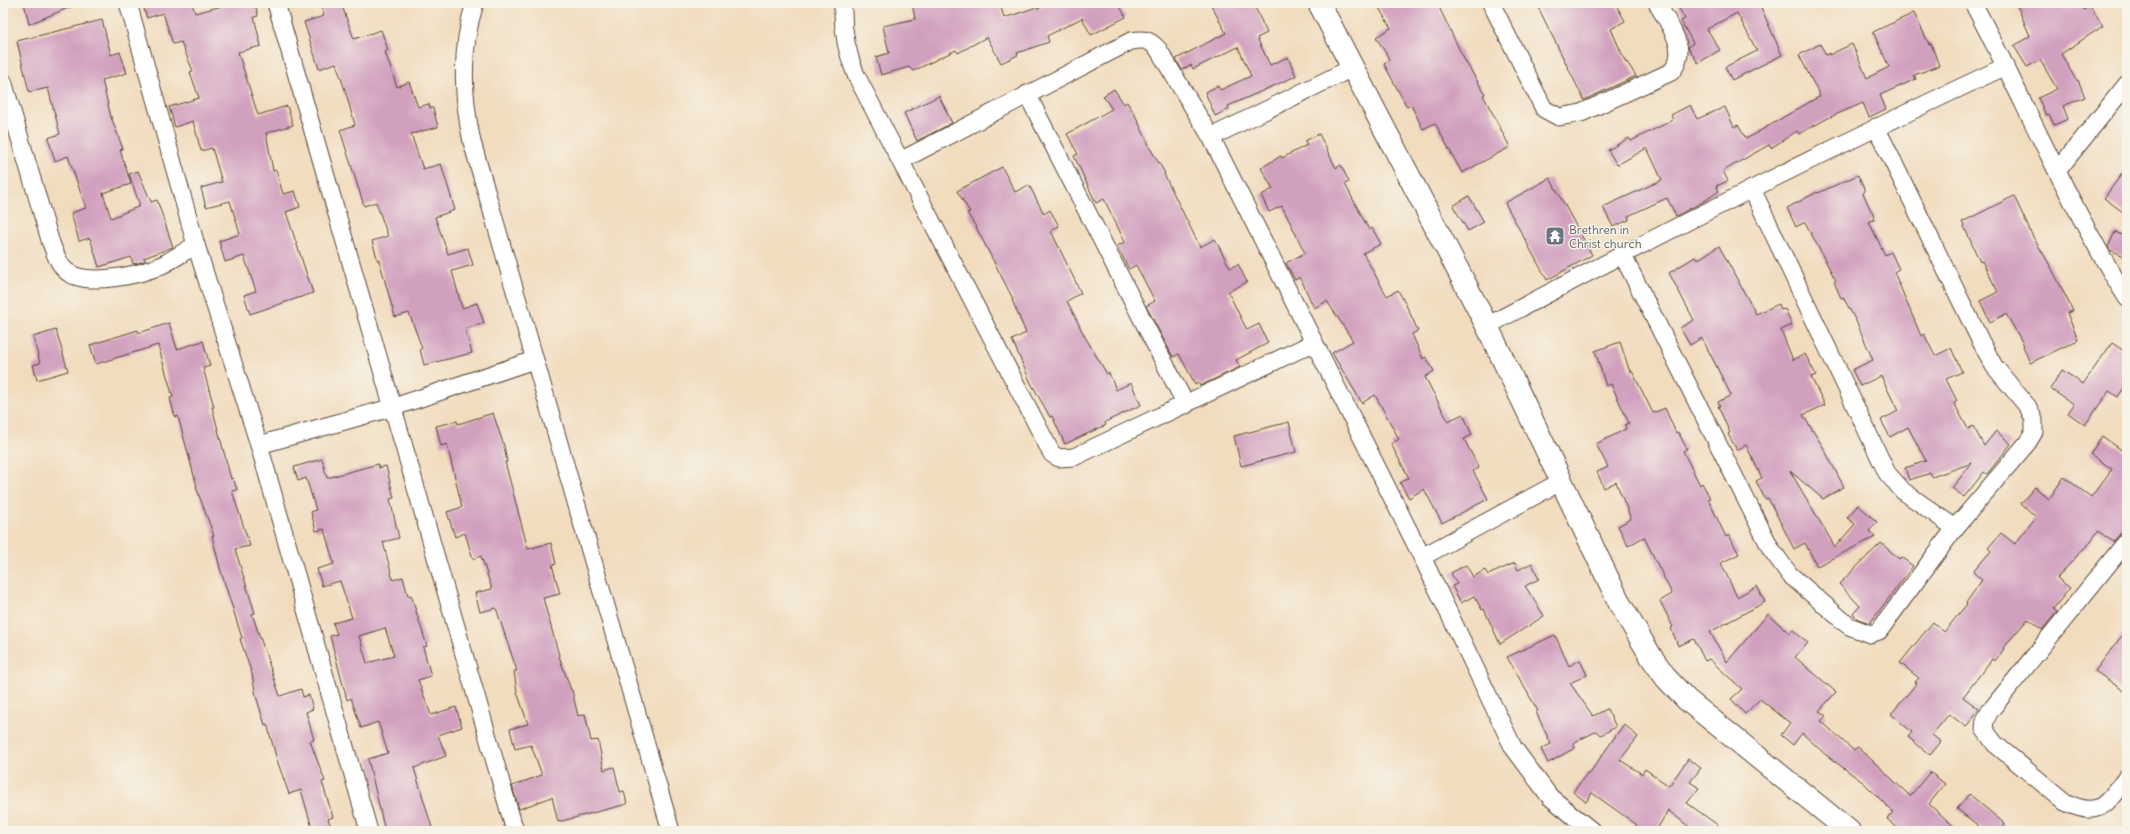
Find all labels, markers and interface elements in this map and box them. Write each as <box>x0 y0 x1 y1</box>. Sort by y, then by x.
place label: Brethren in Christ church <box>1569 222 1642 251</box>
temple icon: Brethren in Christ church <box>1544 225 1566 247</box>

